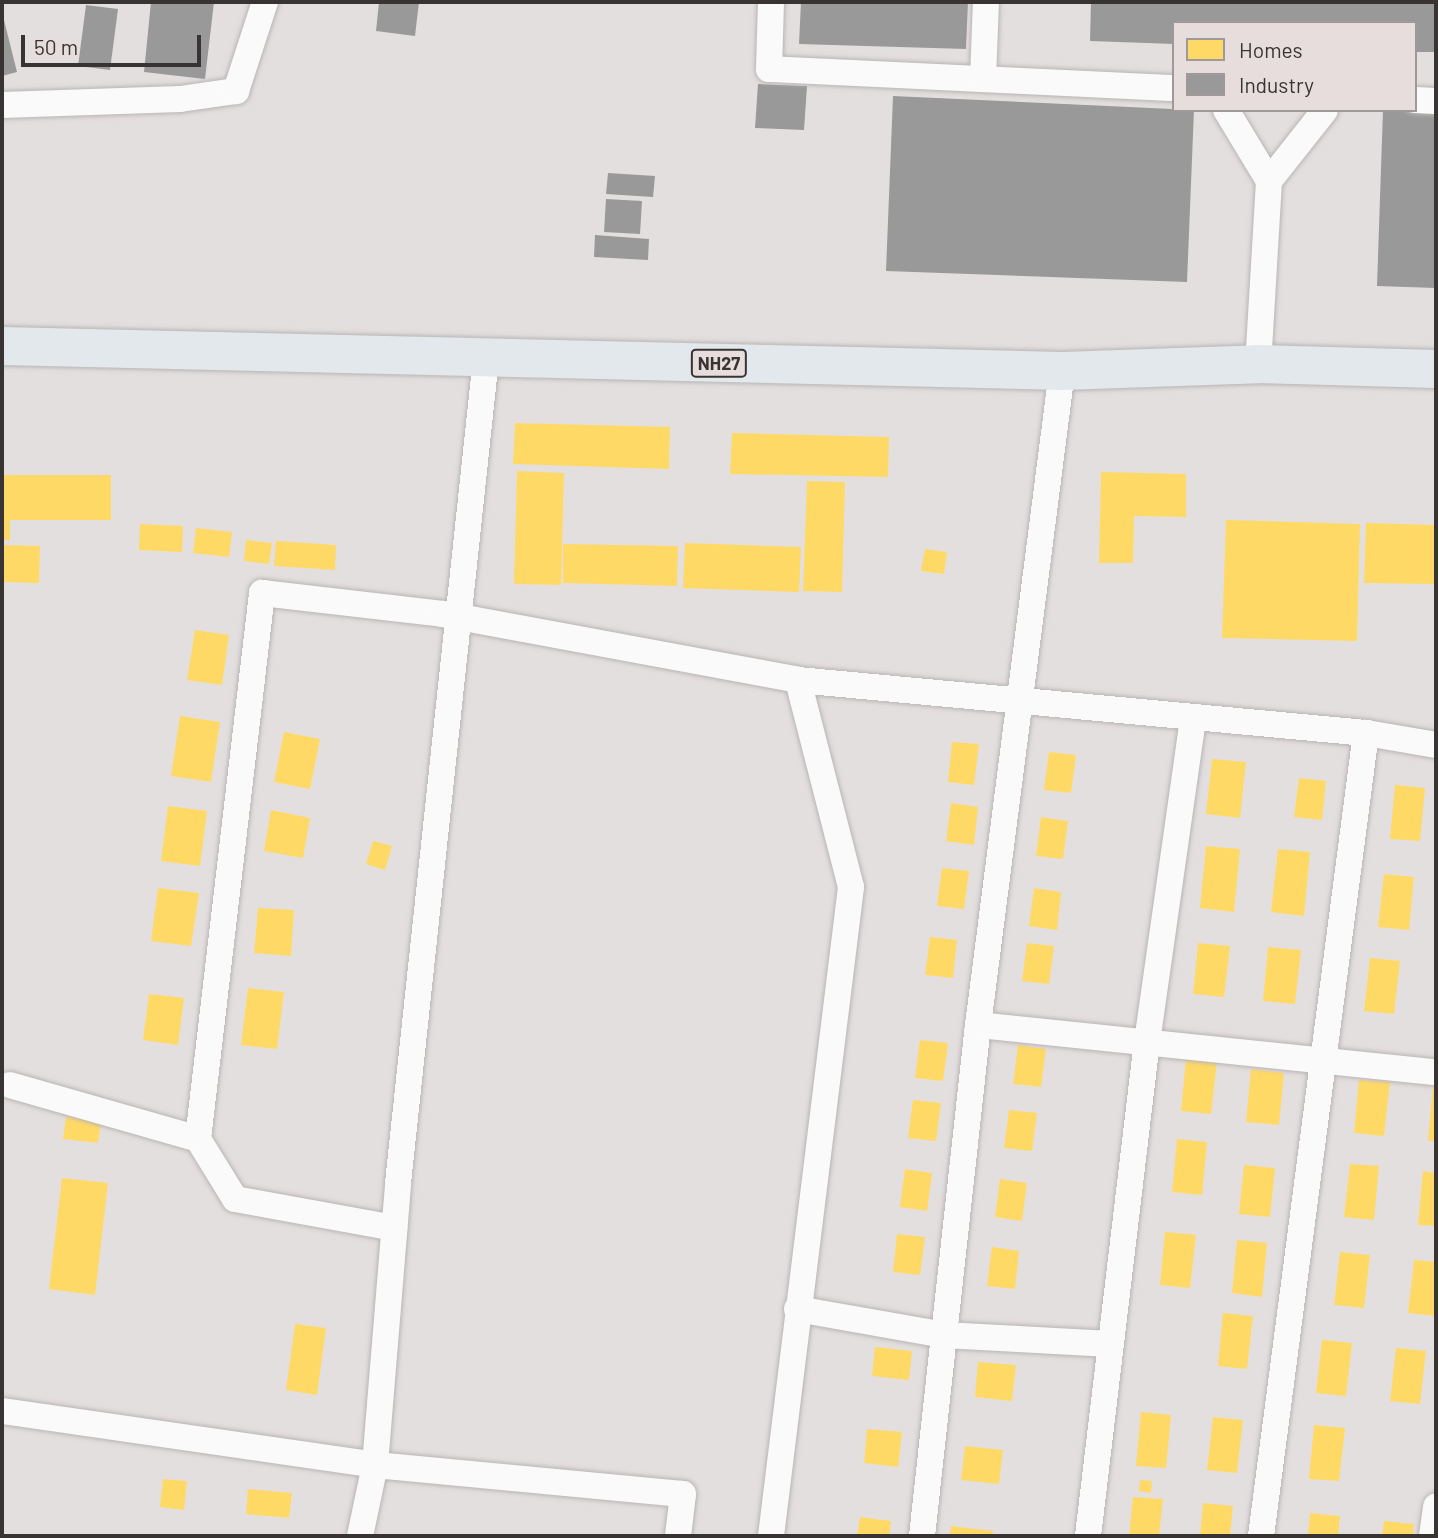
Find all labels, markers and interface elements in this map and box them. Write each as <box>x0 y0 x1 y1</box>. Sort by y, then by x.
scale bar <box>24 21 205 65</box>
legend <box>1172 21 1417 112</box>
text: 50 m <box>34 34 78 59</box>
text: Homes <box>1239 37 1303 62</box>
text: Industry <box>1239 72 1314 97</box>
road number: NH27 <box>689 348 749 377</box>

